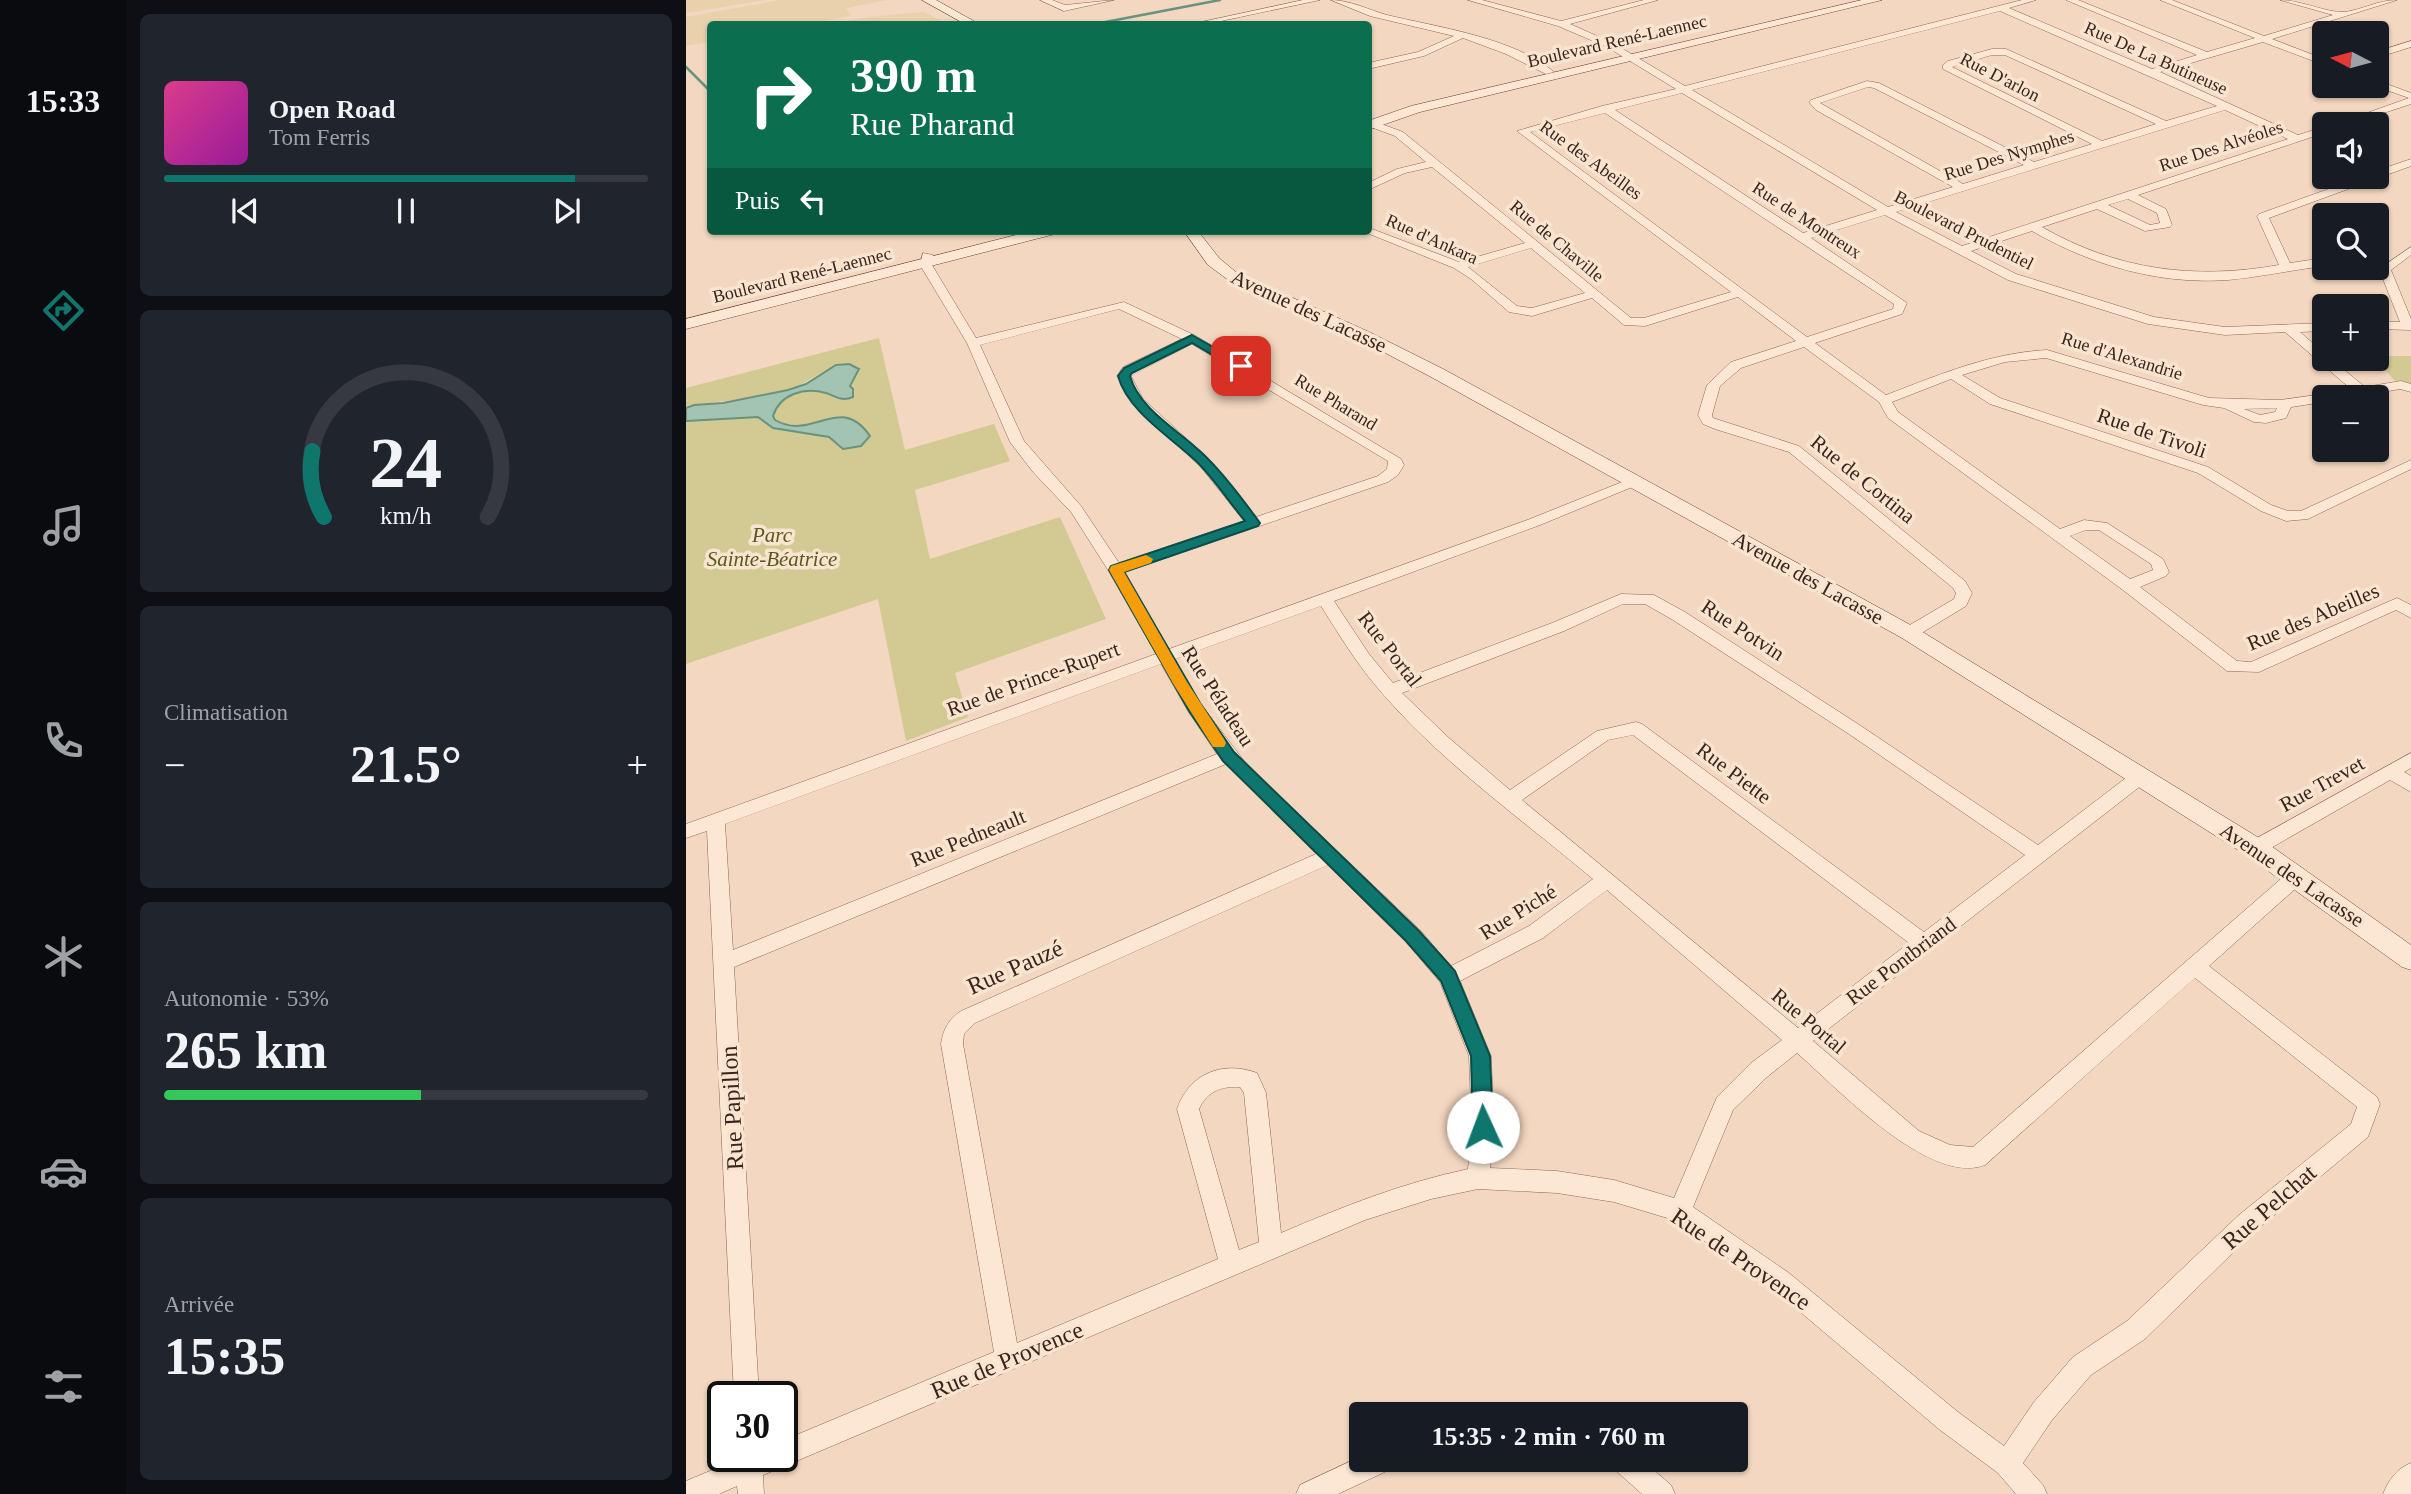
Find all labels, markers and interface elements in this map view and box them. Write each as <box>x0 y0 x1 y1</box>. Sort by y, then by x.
street label: Boulevard René-Laennec <box>1525 11 1709 71</box>
street label: Rue De La Butineuse <box>2081 17 2231 99</box>
north arrow <box>2312 21 2389 98</box>
map controls <box>2312 21 2389 462</box>
text: 390 m <box>850 48 977 103</box>
street label: Rue D'arlon <box>1957 48 2043 106</box>
icon: right <box>735 49 826 140</box>
text: 15:33 <box>26 83 100 119</box>
text: Open Road <box>269 95 395 124</box>
text: Rue Pharand <box>850 106 1014 142</box>
button: sound <box>2312 112 2389 189</box>
street label: Rue des Abeilles <box>1536 116 1646 204</box>
street label: Rue Des Alvéoles <box>2157 117 2285 175</box>
text: Tom Ferris <box>269 125 370 150</box>
street label: Rue Des Nymphes <box>1942 126 2076 184</box>
street label: Rue de Montreux <box>1749 177 1865 263</box>
icon: left <box>794 182 832 220</box>
text: Puis <box>735 186 780 215</box>
street label: Boulevard Prudentiel <box>1891 186 2037 274</box>
icon: previous <box>226 192 264 230</box>
icon: pause <box>387 192 425 230</box>
icon: next <box>548 192 586 230</box>
street label: Rue de Chaville <box>1506 196 1608 286</box>
button: search <box>2312 203 2389 280</box>
street label: Rue d'Ankara <box>1383 210 1481 268</box>
street label: Boulevard René-Laennec <box>711 243 893 307</box>
street label: Avenue des Lacasse <box>1227 264 1391 358</box>
icon: directions <box>39 286 88 335</box>
button: + <box>2312 294 2389 371</box>
street label: Rue d'Alexandrie <box>2059 328 2185 384</box>
pin <box>1211 336 1271 396</box>
icon: arrive <box>1222 347 1260 385</box>
street label: Rue Pharand <box>1291 370 1381 434</box>
button: − <box>2312 385 2389 462</box>
street label: Rue de Tivoli <box>2094 403 2210 463</box>
text: 24 <box>370 422 442 503</box>
street label: Rue de Cortina <box>1806 430 1920 529</box>
icon: music <box>39 501 88 550</box>
text: km/h <box>380 502 432 529</box>
park label: Parc Sainte-Béatrice <box>707 523 837 571</box>
street label: Avenue des Lacasse <box>1728 527 1888 629</box>
street label: Rue des Abeilles <box>2243 578 2383 656</box>
street label: Rue Potvin <box>1697 594 1789 666</box>
street label: Rue Portal <box>1353 606 1427 692</box>
street label: Rue de Prince-Rupert <box>943 637 1123 721</box>
street label: Rue Péladeau <box>1177 641 1260 751</box>
text: Climatisation <box>164 700 288 725</box>
icon: phone <box>39 716 88 765</box>
text: 21.5° <box>350 736 462 793</box>
street label: Rue Piette <box>1692 737 1776 809</box>
text: − <box>164 744 185 786</box>
text: + <box>627 744 648 786</box>
street label: Rue Trevet <box>2276 751 2369 817</box>
street label: Rue Pedneault <box>907 804 1029 872</box>
street label: Avenue des Lacasse <box>2215 818 2369 932</box>
street label: Rue Piché <box>1475 879 1561 945</box>
street label: Rue Pontbriand <box>1841 912 1961 1010</box>
icon: climate <box>39 932 88 981</box>
street label: Rue Pauzé <box>963 934 1067 1000</box>
street label: Rue Portal <box>1767 983 1851 1059</box>
text: Autonomie · 53% <box>164 986 329 1011</box>
text: 265 km <box>164 1022 327 1079</box>
street label: Rue Papillon <box>716 1045 748 1171</box>
position arrow <box>1446 1090 1520 1164</box>
icon: car <box>39 1147 88 1196</box>
street label: Rue Pelchat <box>2217 1159 2321 1255</box>
street label: Rue de Provence <box>1666 1203 1816 1315</box>
text: Arrivée <box>164 1292 234 1317</box>
street label: Rue de Provence <box>927 1316 1087 1404</box>
text: 15:35 <box>164 1328 285 1385</box>
icon: filters <box>39 1362 88 1411</box>
speed limit sign: 30 <box>707 1381 798 1472</box>
text: 15:35 · 2 min · 760 m <box>1432 1422 1666 1451</box>

